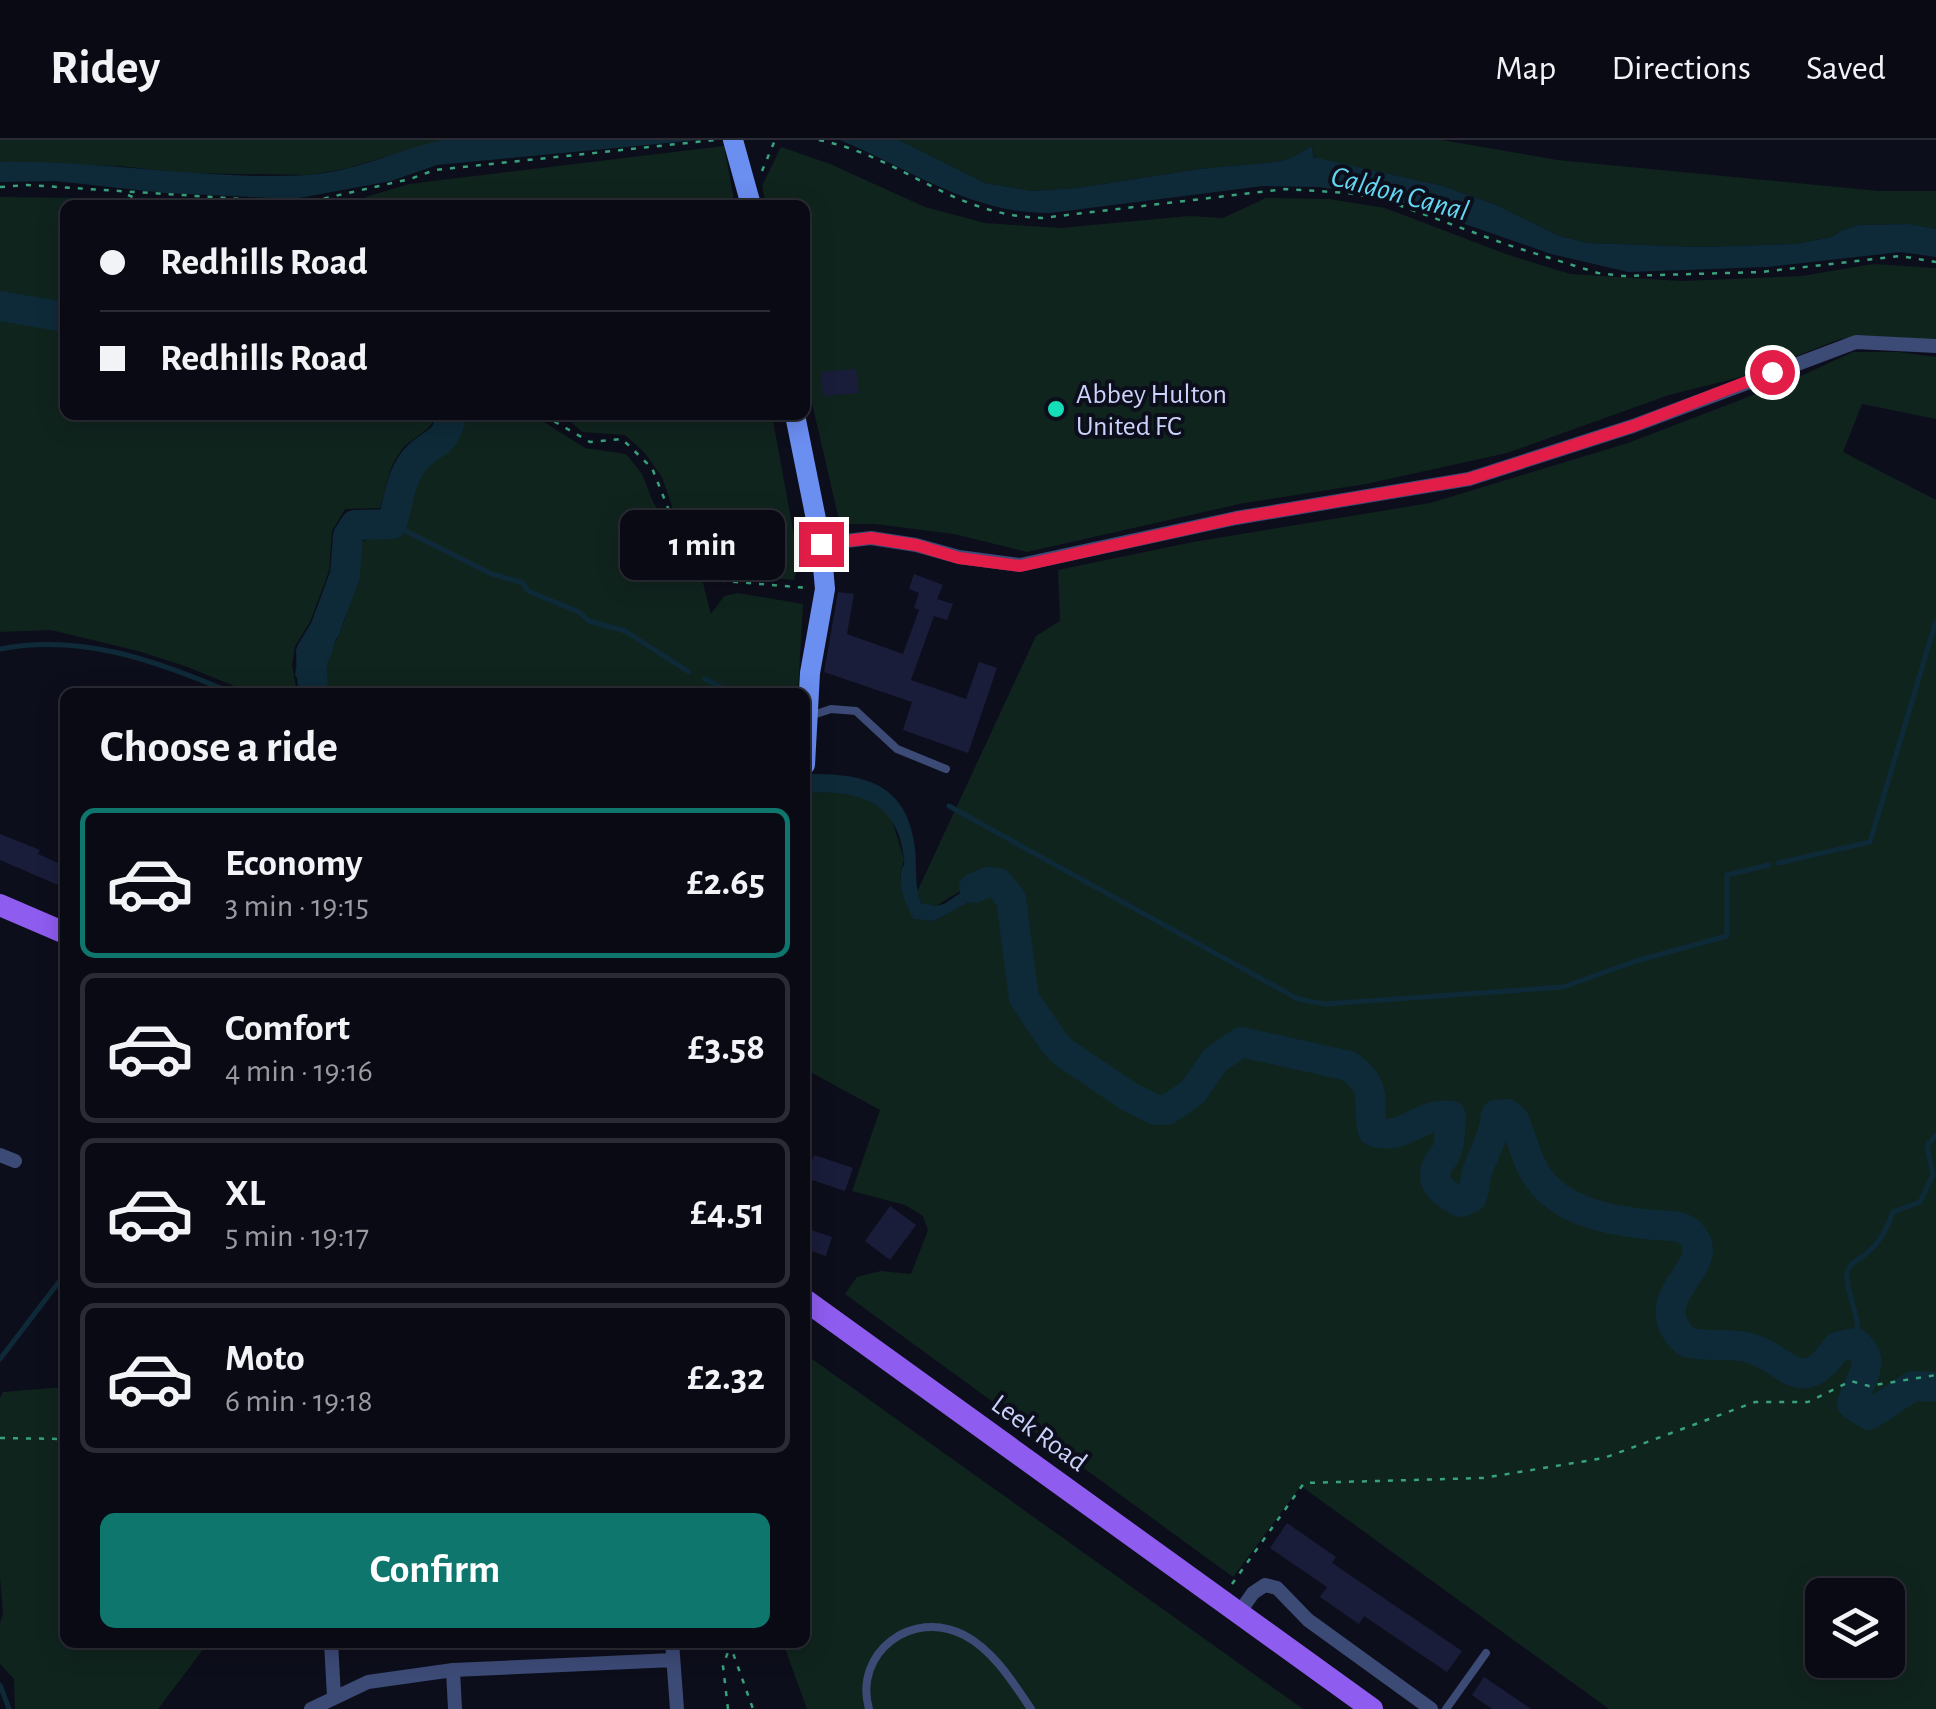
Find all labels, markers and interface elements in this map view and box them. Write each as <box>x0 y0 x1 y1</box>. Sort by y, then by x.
text: Ridey <box>50 45 160 93</box>
text: Map <box>1495 51 1556 86</box>
text: Directions <box>1611 51 1751 86</box>
text: Saved <box>1806 51 1886 86</box>
water label: Caldon Canal <box>1328 161 1472 227</box>
text: Redhills Road <box>160 244 368 282</box>
text: Redhills Road <box>160 340 368 378</box>
route start <box>1750 350 1795 395</box>
place label: Abbey Hulton United FC <box>1076 381 1227 441</box>
marker: Abbey Hulton United FC <box>1045 398 1067 420</box>
callout: 1 min <box>621 509 786 579</box>
route end <box>799 522 844 567</box>
text: 1 min <box>669 529 736 561</box>
text: Choose a ride <box>100 725 338 770</box>
icon: car <box>105 838 195 928</box>
text: Economy <box>225 845 363 883</box>
text: £2.65 <box>687 864 765 902</box>
text: 3 min · 19:15 <box>225 890 369 922</box>
icon: car <box>105 1003 195 1093</box>
text: Comfort <box>225 1010 350 1048</box>
text: £3.58 <box>688 1029 765 1067</box>
text: 4 min · 19:16 <box>225 1055 373 1087</box>
icon: car <box>105 1168 195 1258</box>
text: XL <box>225 1175 265 1213</box>
text: £4.51 <box>690 1194 765 1232</box>
text: 5 min · 19:17 <box>225 1220 369 1252</box>
icon: car <box>105 1333 195 1423</box>
text: Moto <box>225 1340 305 1378</box>
text: £2.32 <box>687 1359 765 1397</box>
text: 6 min · 19:18 <box>225 1385 373 1417</box>
street label: Leek Road <box>986 1390 1092 1477</box>
button: Confirm <box>100 1513 770 1628</box>
map controls <box>1805 1578 1905 1678</box>
button: layers <box>1805 1578 1905 1678</box>

